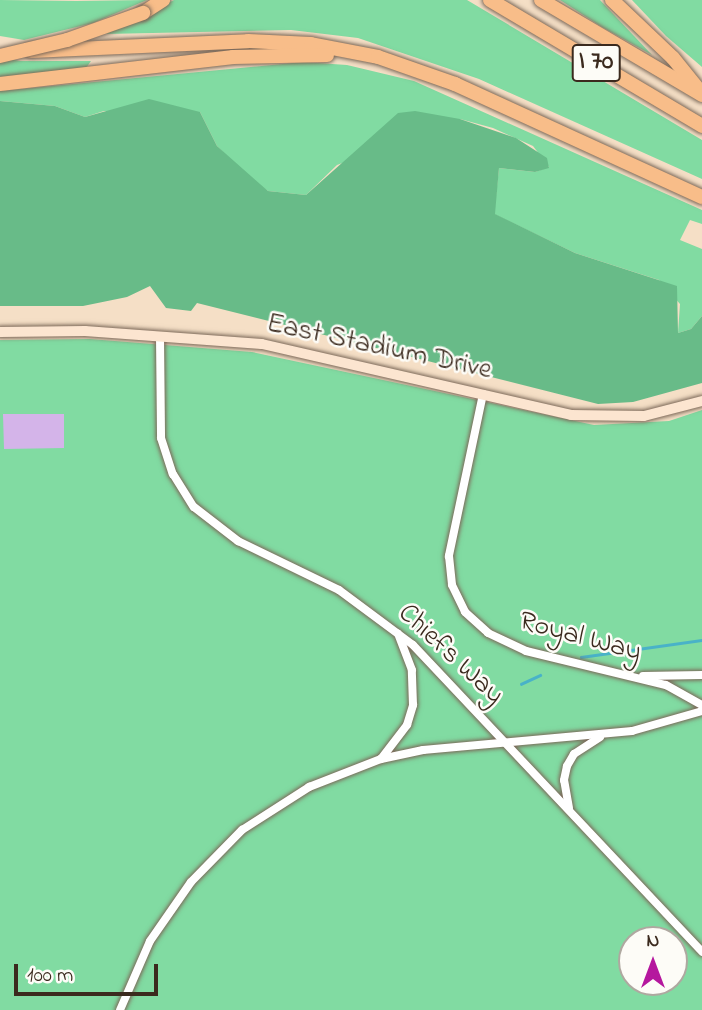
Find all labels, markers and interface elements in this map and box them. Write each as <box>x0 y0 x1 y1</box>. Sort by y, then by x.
road number: I 70 <box>572 40 620 86</box>
street label: East Stadium Drive <box>263 308 495 388</box>
street label: Chiefs Way <box>390 597 510 713</box>
street label: Royal Way <box>515 606 645 670</box>
north arrow <box>618 926 688 996</box>
text: N <box>647 928 659 955</box>
scale bar <box>18 950 161 994</box>
text: 100 m <box>27 961 73 991</box>

